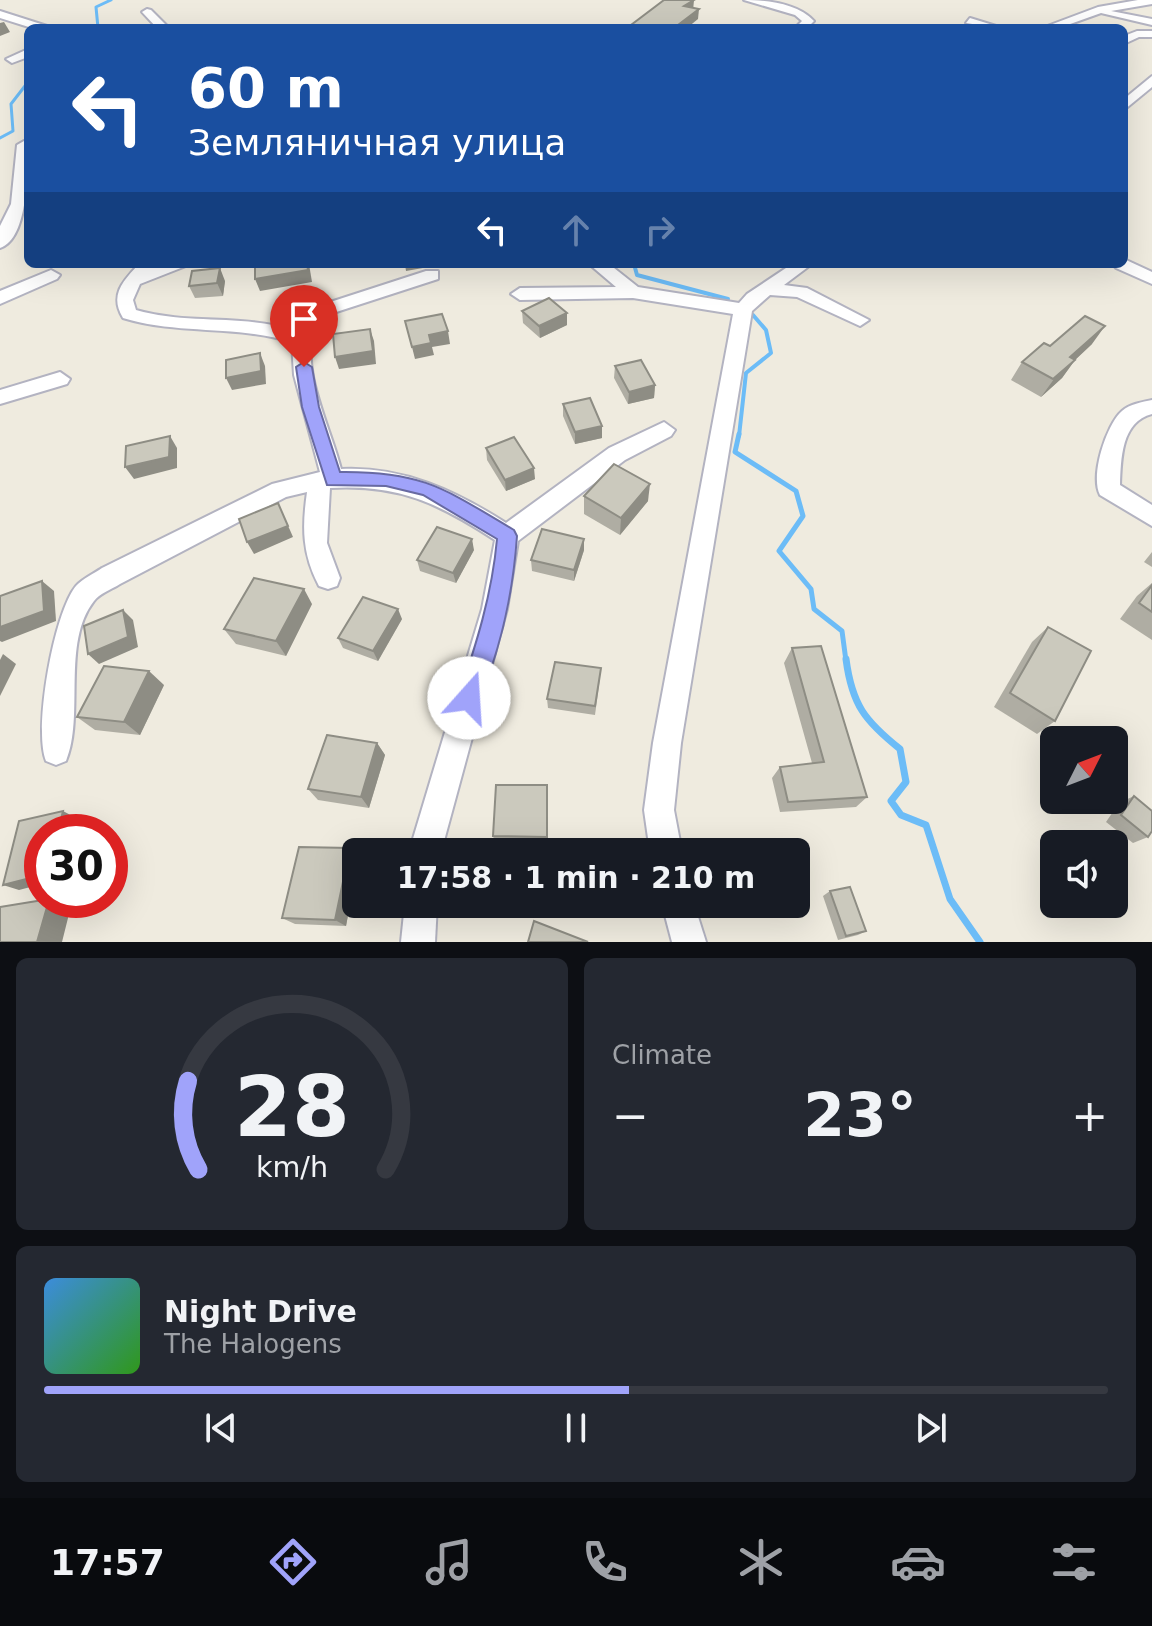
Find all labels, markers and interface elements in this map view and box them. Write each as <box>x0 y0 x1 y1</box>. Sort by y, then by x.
text: 60 m <box>188 55 344 120</box>
icon: left <box>56 56 160 160</box>
text: Земляничная улица <box>188 122 566 163</box>
icon: left <box>470 208 514 252</box>
icon: ahead <box>554 208 598 252</box>
icon: right <box>638 208 682 252</box>
pin <box>270 285 338 367</box>
icon: arrive <box>282 297 326 341</box>
position arrow <box>427 656 511 740</box>
north arrow <box>1040 726 1128 814</box>
map controls <box>1040 726 1128 918</box>
speed limit sign: 30 <box>24 814 128 918</box>
button: sound <box>1040 830 1128 918</box>
text: 17:58 · 1 min · 210 m <box>397 860 755 895</box>
text: Climate <box>612 1040 712 1070</box>
text: 28 <box>234 1059 350 1156</box>
text: 23° <box>803 1080 917 1150</box>
text: − <box>612 1090 649 1141</box>
text: + <box>1071 1090 1108 1141</box>
text: km/h <box>256 1150 328 1184</box>
text: Night Drive <box>164 1294 357 1329</box>
text: The Halogens <box>164 1329 342 1359</box>
icon: previous <box>199 1406 243 1450</box>
icon: pause <box>554 1406 598 1450</box>
icon: next <box>909 1406 953 1450</box>
icon: directions <box>265 1534 321 1590</box>
icon: music <box>421 1534 477 1590</box>
icon: phone <box>577 1534 633 1590</box>
icon: climate <box>733 1534 789 1590</box>
icon: car <box>890 1534 946 1590</box>
icon: filters <box>1046 1534 1102 1590</box>
text: 17:57 <box>50 1542 165 1583</box>

